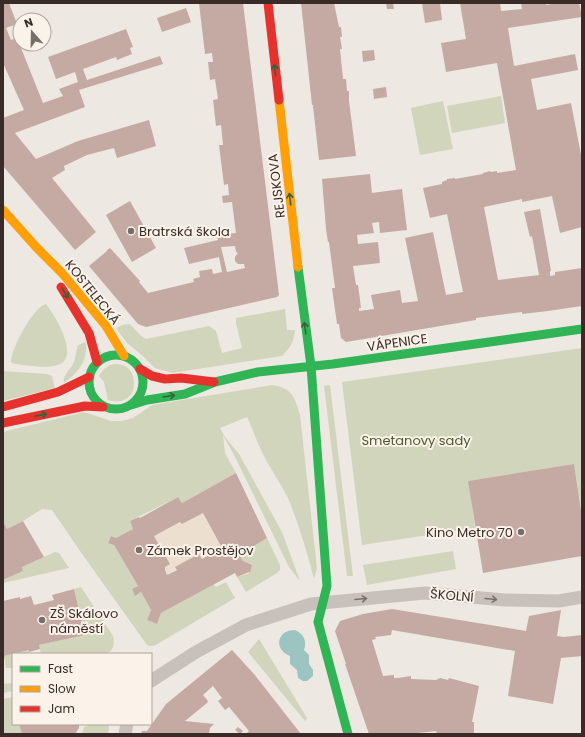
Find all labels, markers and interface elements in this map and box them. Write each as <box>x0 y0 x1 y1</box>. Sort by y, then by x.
north arrow <box>12 12 52 52</box>
text: N <box>22 14 35 32</box>
one-way arrow <box>272 64 279 77</box>
street label: REJSKOVA <box>263 152 290 219</box>
one-way arrow <box>286 193 294 206</box>
place label: Bratrská škola <box>139 222 230 241</box>
marker: Bratrská škola <box>126 226 136 236</box>
street label: KOSTELECKÁ <box>61 256 125 329</box>
one-way arrow <box>61 287 69 299</box>
one-way arrow <box>301 322 309 335</box>
street label: VÁPENICE <box>366 329 428 356</box>
one-way arrow <box>162 392 175 400</box>
one-way arrow <box>34 411 47 419</box>
park label: Smetanovy sady <box>361 431 471 450</box>
place label: Kino Metro 70 <box>426 523 513 542</box>
marker: Kino Metro 70 <box>516 527 526 537</box>
place label: Zámek Prostějov <box>147 541 254 560</box>
marker: Zámek Prostějov <box>134 545 144 555</box>
street label: ŠKOLNÍ <box>429 584 474 607</box>
one-way arrow <box>484 595 497 602</box>
one-way arrow <box>354 596 367 603</box>
place label: ZŠ Skálovo náměstí <box>50 604 118 638</box>
marker: ZŠ Skálovo náměstí <box>37 615 47 625</box>
legend <box>12 653 152 725</box>
text: Fast <box>48 660 73 677</box>
text: Slow <box>48 680 76 697</box>
text: Jam <box>48 700 75 717</box>

